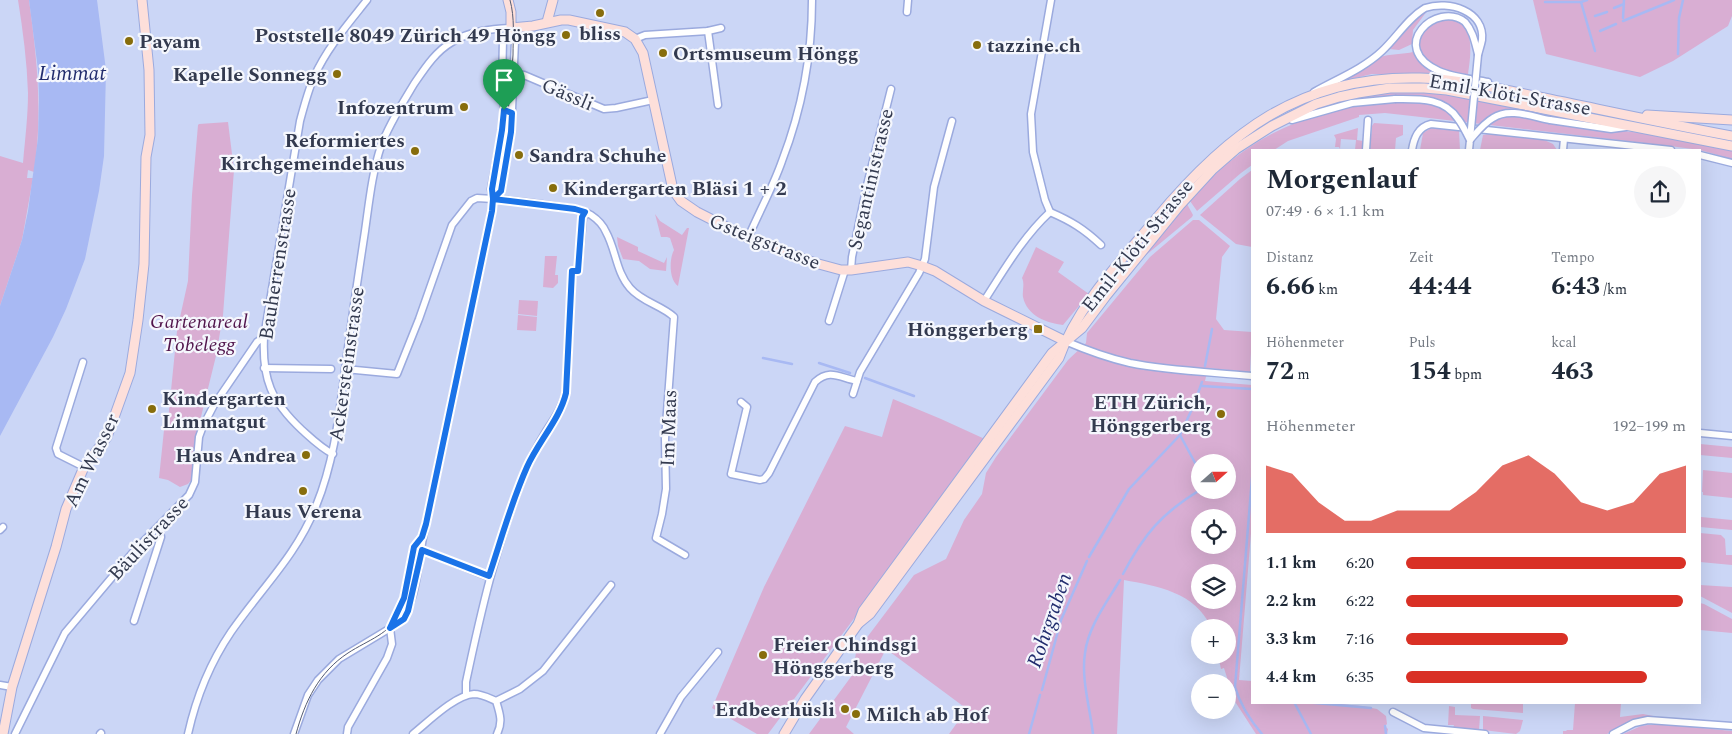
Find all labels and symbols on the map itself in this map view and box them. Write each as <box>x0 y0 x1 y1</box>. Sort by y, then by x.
marker: bliss <box>594 7 606 19</box>
place label: bliss <box>579 19 621 49</box>
place label: Poststelle 8049 Zürich 49 Höngg <box>254 21 556 51</box>
place label: Payam <box>139 27 201 57</box>
marker: Poststelle 8049 Zürich 49 Höngg <box>560 29 572 41</box>
place label: tazzine.ch <box>987 31 1081 61</box>
marker: Payam <box>123 35 135 47</box>
place label: Ortsmuseum Höngg <box>673 39 859 69</box>
marker: tazzine.ch <box>971 39 983 51</box>
marker: Ortsmuseum Höngg <box>657 47 669 59</box>
water label: Limmat <box>38 58 106 90</box>
pin <box>483 59 525 110</box>
place label: Kapelle Sonnegg <box>173 60 327 90</box>
street label: Emil-Klöti-Strasse <box>1426 66 1593 124</box>
marker: Kapelle Sonnegg <box>331 68 343 80</box>
street label: Gässli <box>537 70 598 119</box>
place label: Infozentrum <box>337 93 454 123</box>
marker: Infozentrum <box>458 101 470 113</box>
street label: Segantinistrasse <box>840 106 902 253</box>
place label: Reformiertes Kirchgemeindehaus <box>220 126 405 179</box>
place label: Sandra Schuhe <box>529 141 667 171</box>
marker: Reformiertes Kirchgemeindehaus <box>409 145 421 157</box>
marker: Sandra Schuhe <box>513 149 525 161</box>
street label: Emil-Klöti-Strasse <box>1074 172 1201 319</box>
place label: Kindergarten Bläsi 1 + 2 <box>563 174 787 204</box>
marker: Kindergarten Bläsi 1 + 2 <box>547 182 559 194</box>
street label: Bauherrenstrasse <box>251 186 305 342</box>
street label: Gsteigstrasse <box>704 206 825 278</box>
street label: Ackersteinstrasse <box>321 285 373 443</box>
park label: Gartenareal Tobelegg <box>150 307 248 360</box>
place label: Hönggerberg <box>907 315 1028 345</box>
marker: Hönggerberg <box>1032 323 1044 335</box>
place label: Kindergarten Limmatgut <box>162 384 286 437</box>
place label: ETH Zürich, Hönggerberg <box>1090 388 1211 441</box>
street label: Im Maas <box>653 389 685 467</box>
marker: Kindergarten Limmatgut <box>146 403 158 415</box>
street label: Am Wasser <box>56 408 128 512</box>
marker: ETH Zürich, Hönggerberg <box>1215 408 1227 420</box>
place label: Haus Andrea <box>175 441 297 471</box>
marker: Haus Andrea <box>300 449 312 461</box>
north arrow <box>1191 454 1236 499</box>
marker: Haus Verena <box>297 485 309 497</box>
street label: Bäulistrasse <box>101 489 196 588</box>
place label: Haus Verena <box>244 497 362 527</box>
water label: Rohrgraben <box>1019 568 1081 672</box>
place label: Freier Chindsgi Hönggerberg <box>773 630 917 683</box>
marker: Freier Chindsgi Hönggerberg <box>757 649 769 661</box>
place label: Erdbeerhüsli <box>715 695 835 725</box>
place label: Milch ab Hof <box>866 700 989 730</box>
marker: Erdbeerhüsli <box>839 703 851 715</box>
marker: Milch ab Hof <box>850 708 862 720</box>

